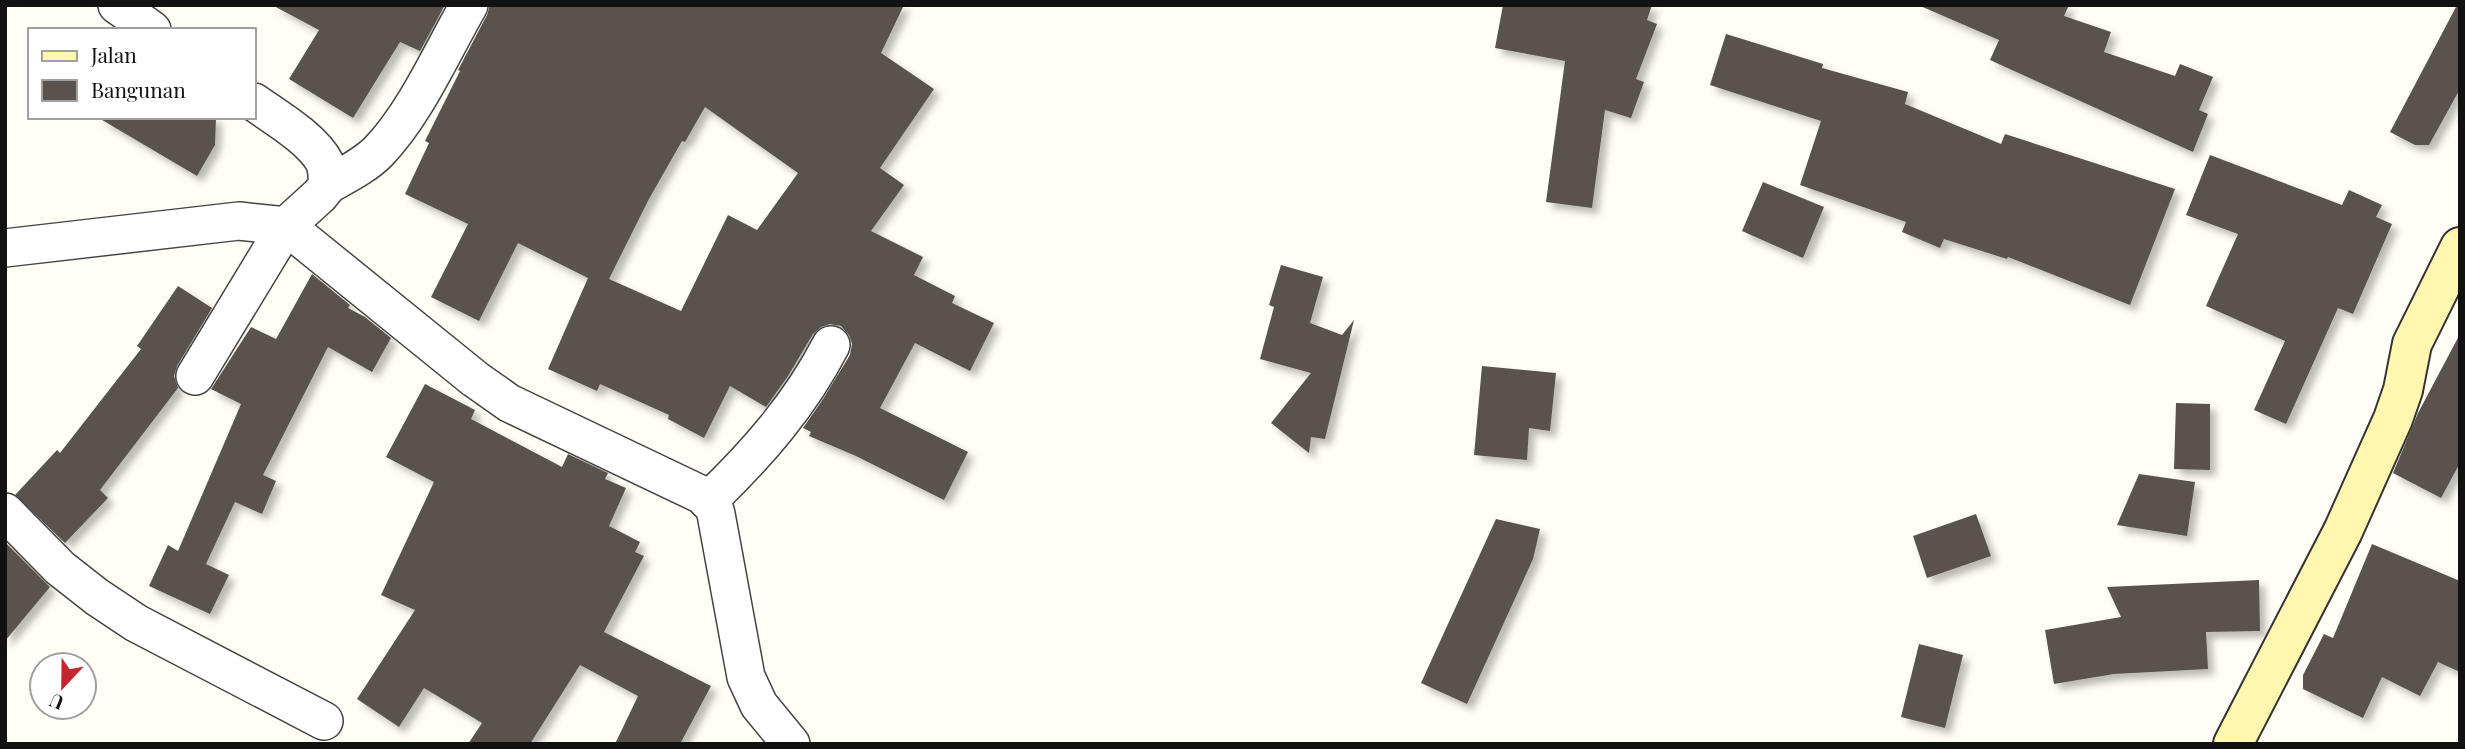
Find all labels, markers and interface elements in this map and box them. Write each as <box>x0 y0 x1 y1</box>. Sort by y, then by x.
legend <box>28 28 256 119</box>
text: Jalan <box>90 40 137 68</box>
text: Bangunan <box>91 75 186 103</box>
north arrow <box>28 651 98 721</box>
text: U <box>45 688 67 717</box>

